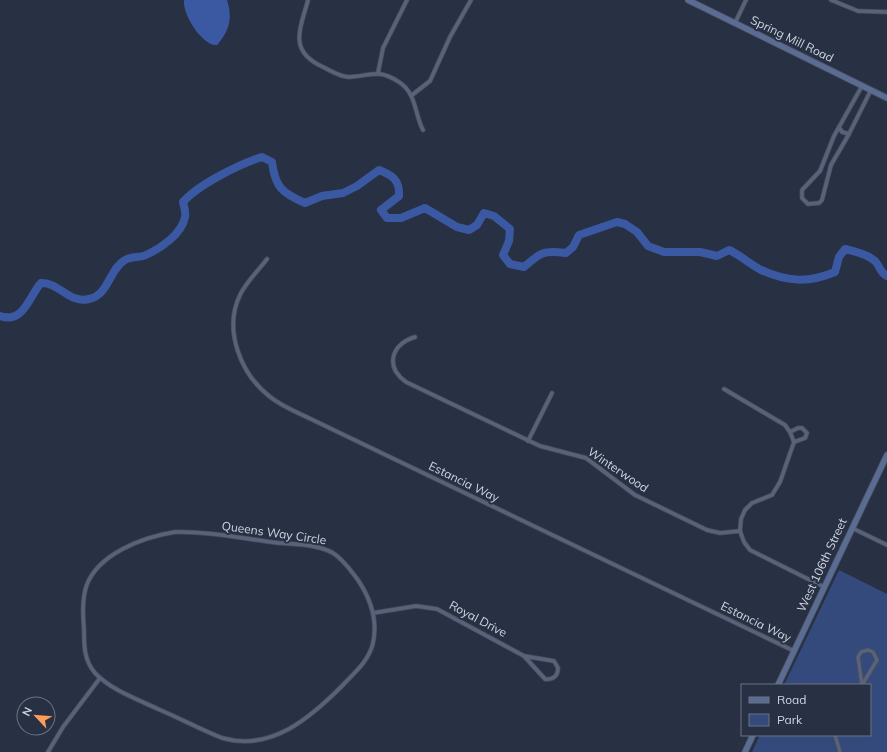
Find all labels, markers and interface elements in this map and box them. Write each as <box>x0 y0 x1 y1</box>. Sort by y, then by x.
street label: Spring Mill Road <box>748 12 836 65</box>
street label: Winterwood <box>585 444 651 495</box>
street label: Estancia Way <box>427 458 502 505</box>
street label: West 106th Street <box>793 516 850 614</box>
street label: Queens Way Circle <box>221 518 327 547</box>
street label: Royal Drive <box>447 597 510 640</box>
street label: Estancia Way <box>719 598 794 645</box>
legend <box>741 684 871 736</box>
text: Road <box>777 692 806 707</box>
north arrow <box>16 696 56 736</box>
text: N <box>19 705 35 718</box>
text: Park <box>777 712 803 727</box>

